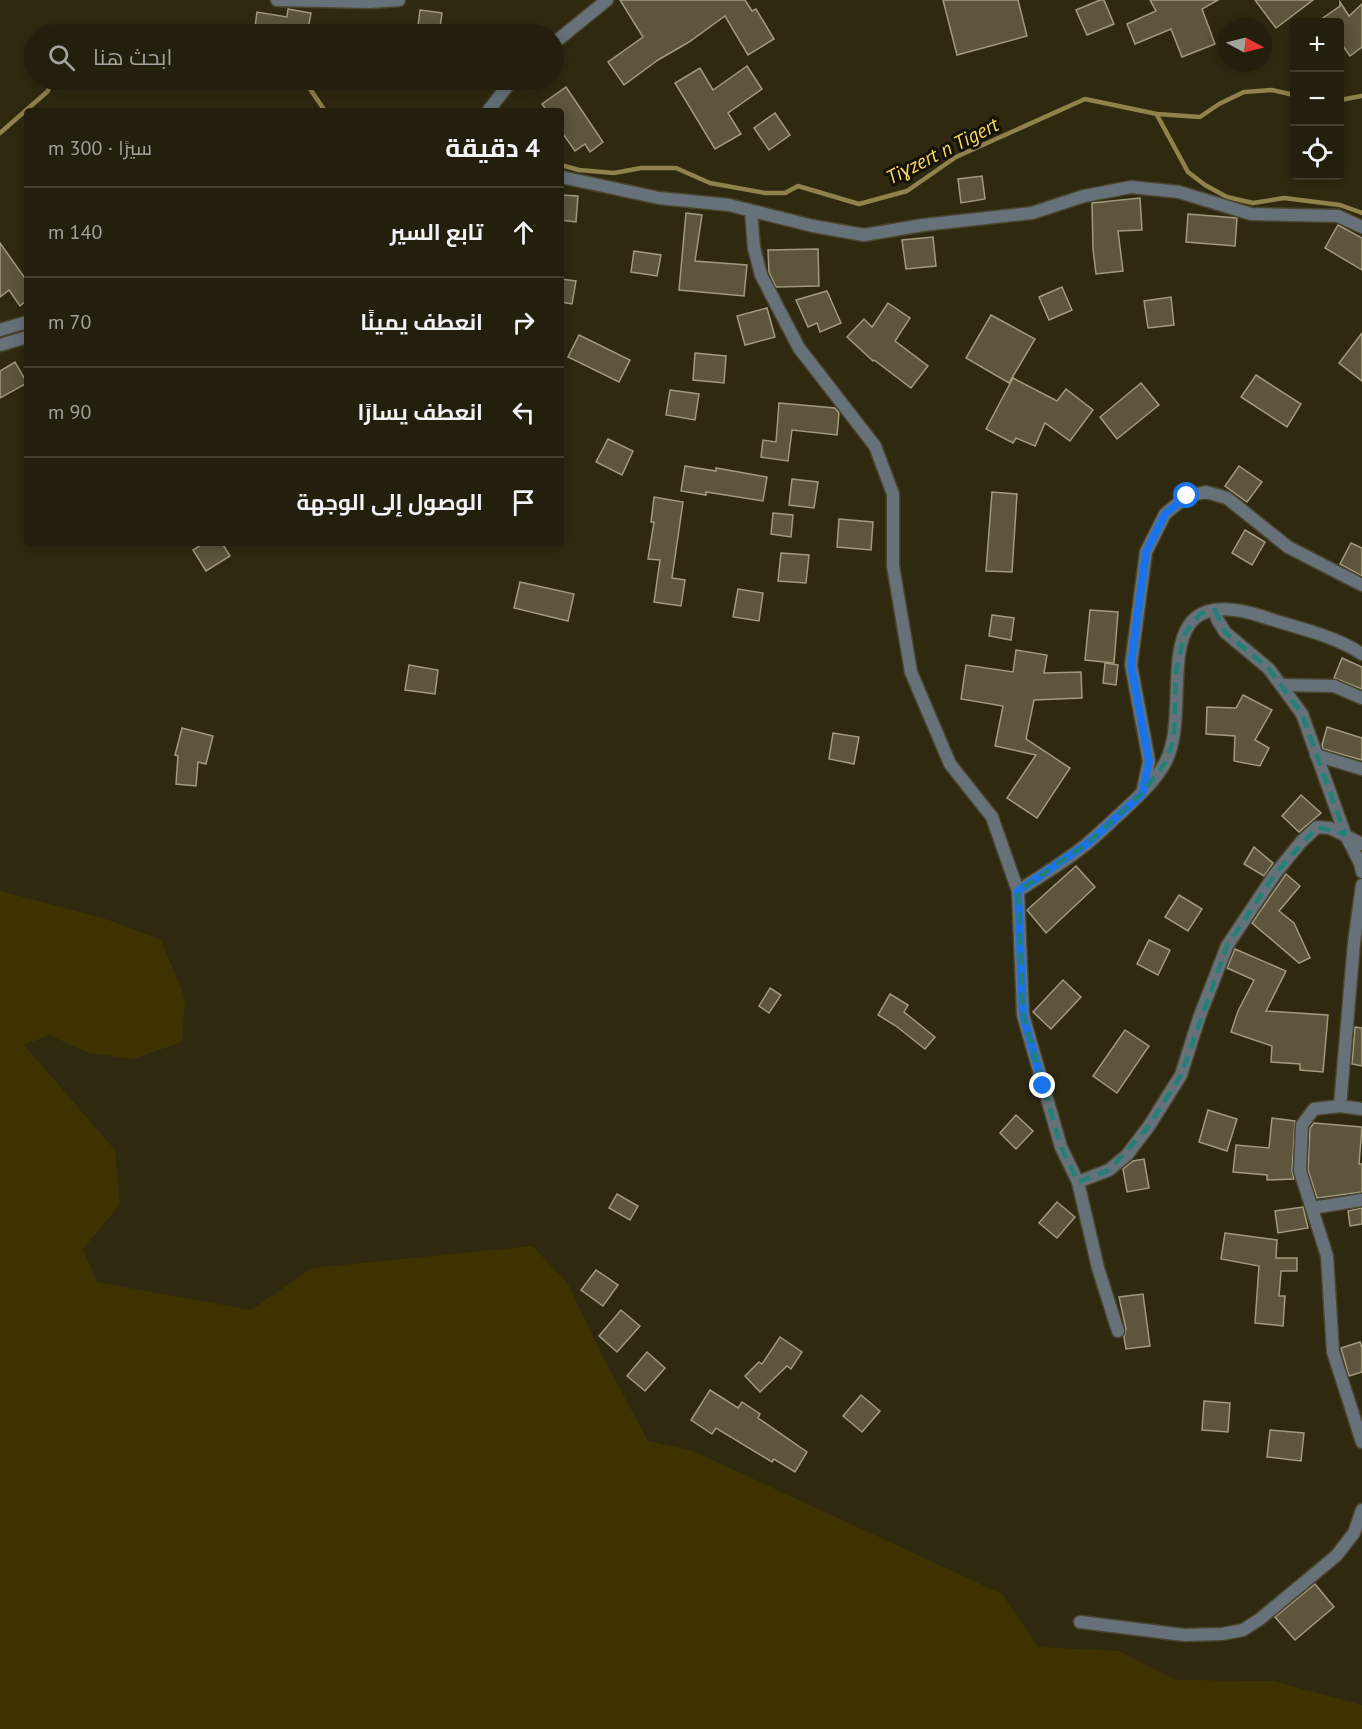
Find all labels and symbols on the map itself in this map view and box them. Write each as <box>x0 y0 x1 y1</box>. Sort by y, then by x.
north arrow <box>1218 18 1272 72</box>
water label: Tiɣzert n Tigert <box>881 111 1004 191</box>
route start <box>1173 482 1199 508</box>
route end <box>1029 1072 1055 1098</box>

